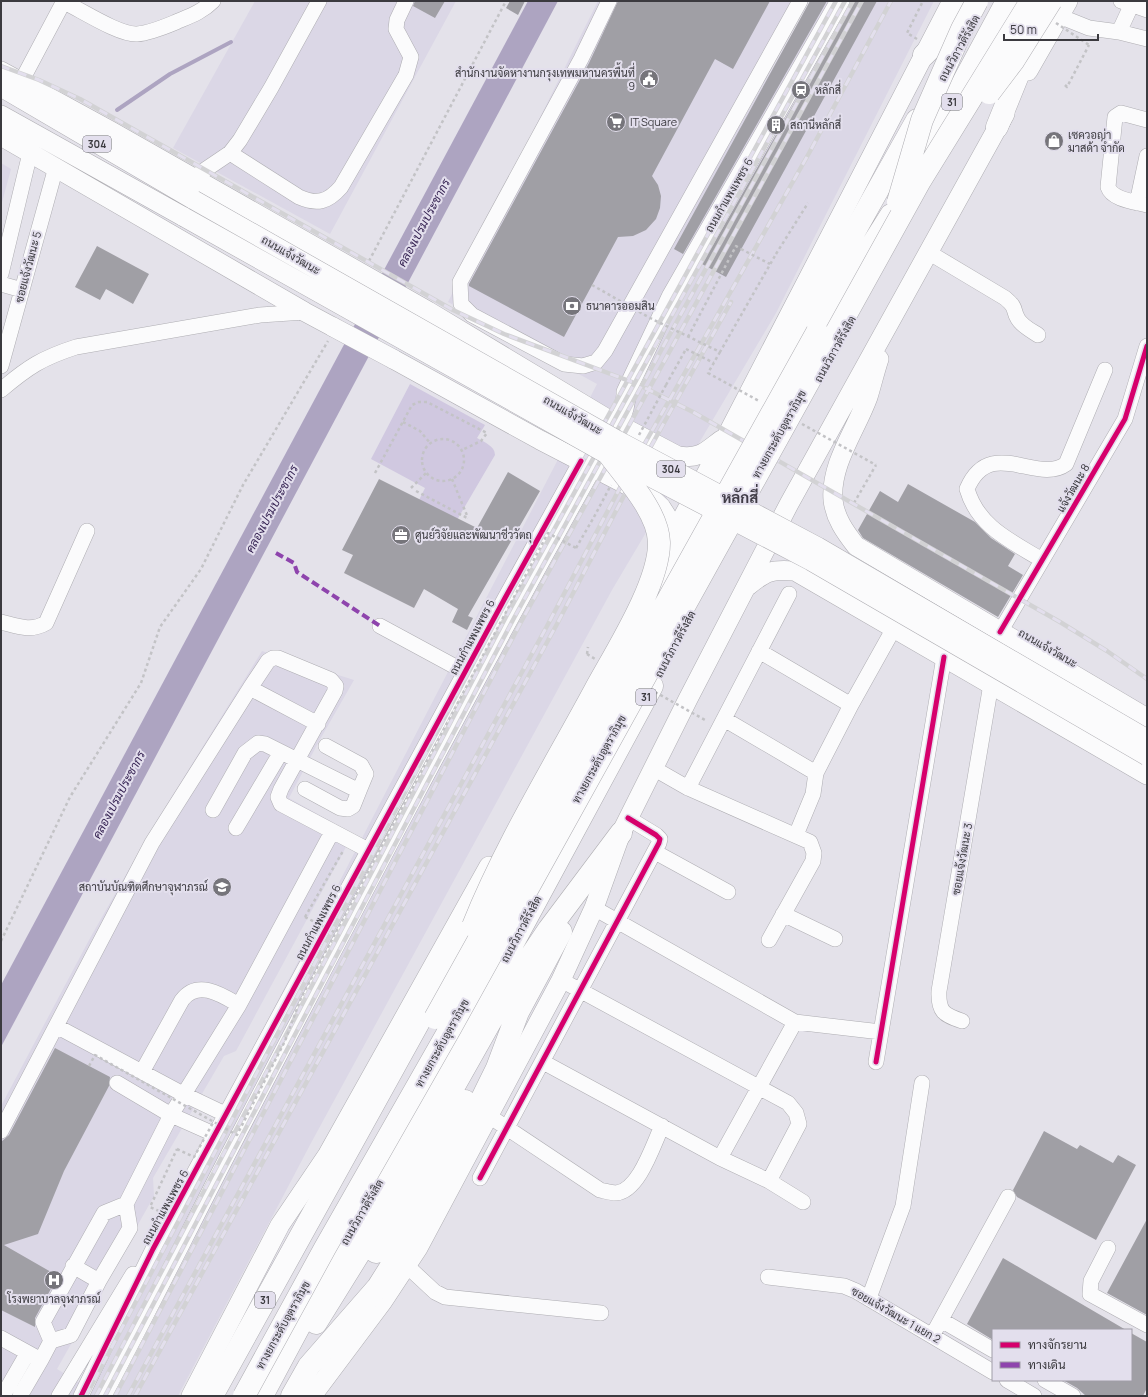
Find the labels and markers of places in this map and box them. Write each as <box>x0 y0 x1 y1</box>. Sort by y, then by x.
place label: สำนักงานจัดหางานกรุงเทพมหานครพื้นที่ 9 <box>455 62 635 93</box>
public building icon: สำนักงานจัดหางานกรุงเทพมหานครพื้นที่ 9 <box>638 68 660 90</box>
station icon: หลักสี่ <box>790 79 812 101</box>
place label: หลักสี่ <box>815 79 841 97</box>
supermarket icon: IT Square <box>605 111 627 133</box>
place label: IT Square <box>630 114 678 129</box>
building icon: สถานีหลักสี่ <box>765 114 787 136</box>
place label: สถานีหลักสี่ <box>790 114 841 132</box>
place label: เซควอญ่า มาสด้า จำกัด <box>1068 127 1125 155</box>
shop icon: เซควอญ่า มาสด้า จำกัด <box>1043 130 1065 152</box>
bank icon: ธนาคารออมสิน <box>561 295 583 317</box>
place label: ธนาคารออมสิน <box>586 298 655 313</box>
office icon: ศูนย์วิจัยและพัฒนาชีววัตถุ <box>390 524 412 546</box>
place label: ศูนย์วิจัยและพัฒนาชีววัตถุ <box>415 527 532 544</box>
school or university icon: สถาบันบัณฑิตศึกษาจุฬาภรณ์ <box>211 876 233 898</box>
place label: สถาบันบัณฑิตศึกษาจุฬาภรณ์ <box>79 879 208 896</box>
hospital icon: โรงพยาบาลจุฬาภรณ์ <box>43 1269 65 1291</box>
place label: โรงพยาบาลจุฬาภรณ์ <box>6 1291 101 1308</box>

